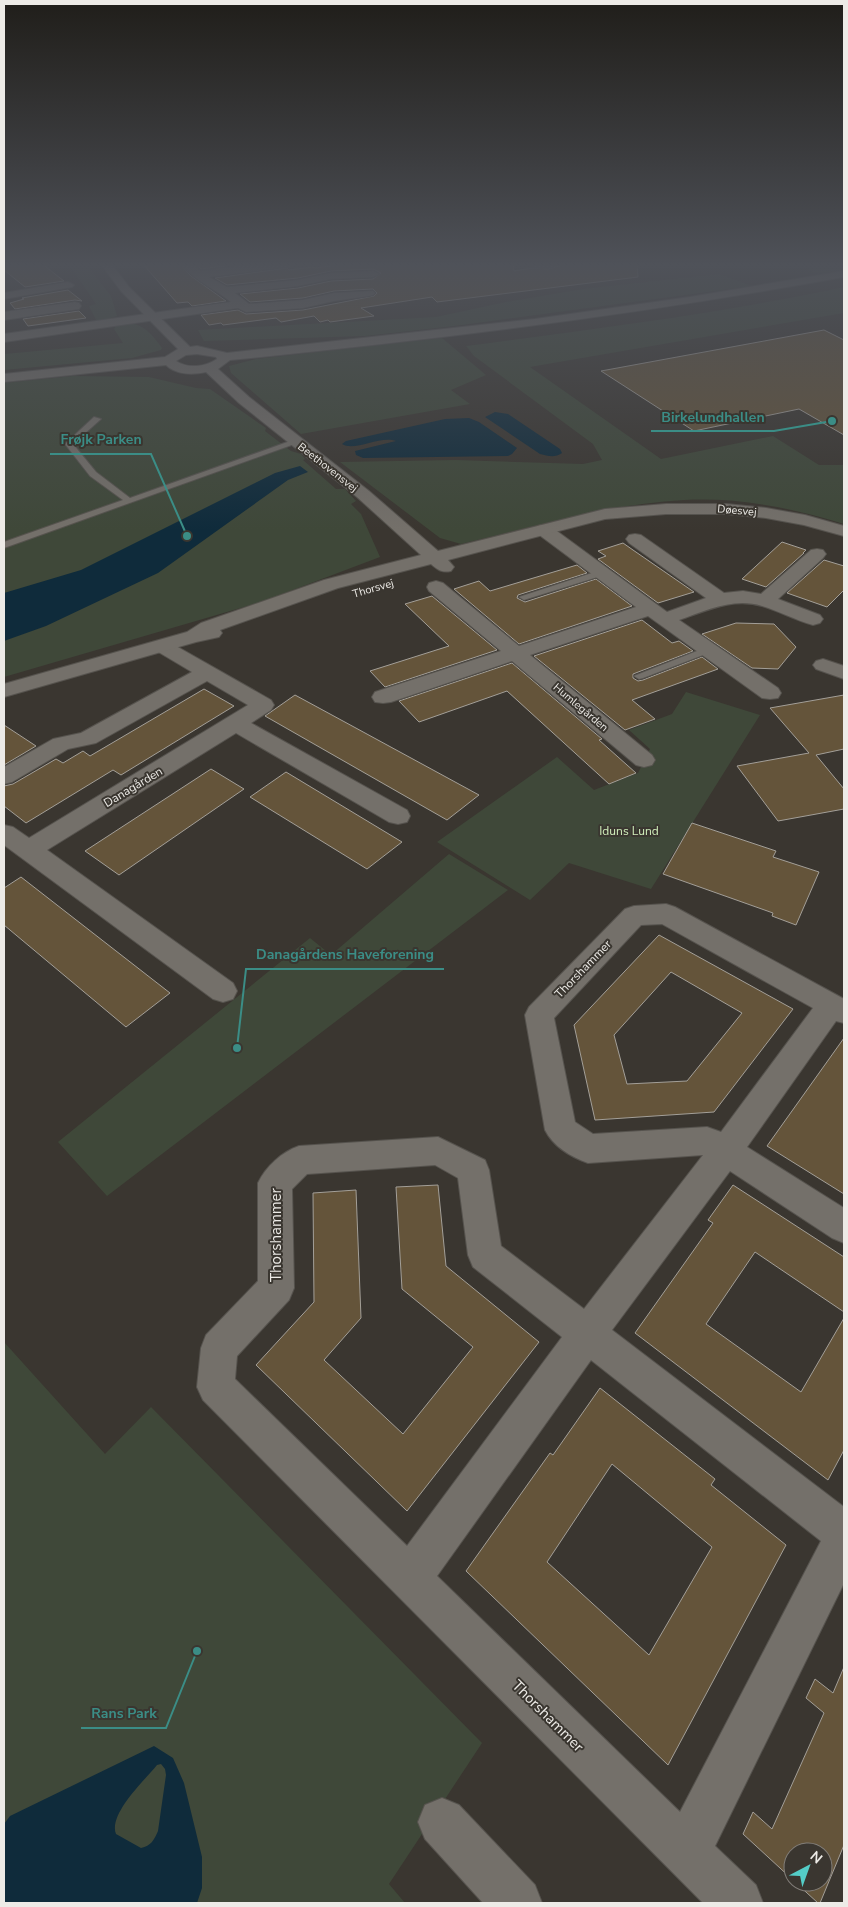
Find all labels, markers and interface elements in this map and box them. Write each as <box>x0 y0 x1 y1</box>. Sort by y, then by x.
callout: Birkelundhallen <box>651 402 774 431</box>
text: Birkelundhallen <box>661 408 765 427</box>
callout: Frøjk Parken <box>50 425 151 454</box>
text: Frøjk Parken <box>60 430 142 449</box>
street label: Beethovensvej <box>295 439 361 496</box>
street label: Døesvej <box>717 501 757 520</box>
street label: Thorsvej <box>351 575 395 601</box>
street label: Humlegården <box>550 680 611 735</box>
street label: Danagården <box>100 763 166 811</box>
park label: Iduns Lund <box>599 823 659 839</box>
street label: Thorshammer <box>551 936 615 1002</box>
callout: Danagårdens Haveforening <box>246 940 444 969</box>
text: Danagårdens Haveforening <box>256 945 434 964</box>
street label: Thorshammer <box>266 1187 286 1282</box>
street label: Thorshammer <box>508 1676 589 1757</box>
callout: Rans Park <box>81 1699 166 1728</box>
text: Rans Park <box>91 1704 157 1723</box>
north arrow <box>783 1842 833 1892</box>
text: N <box>806 1847 826 1868</box>

